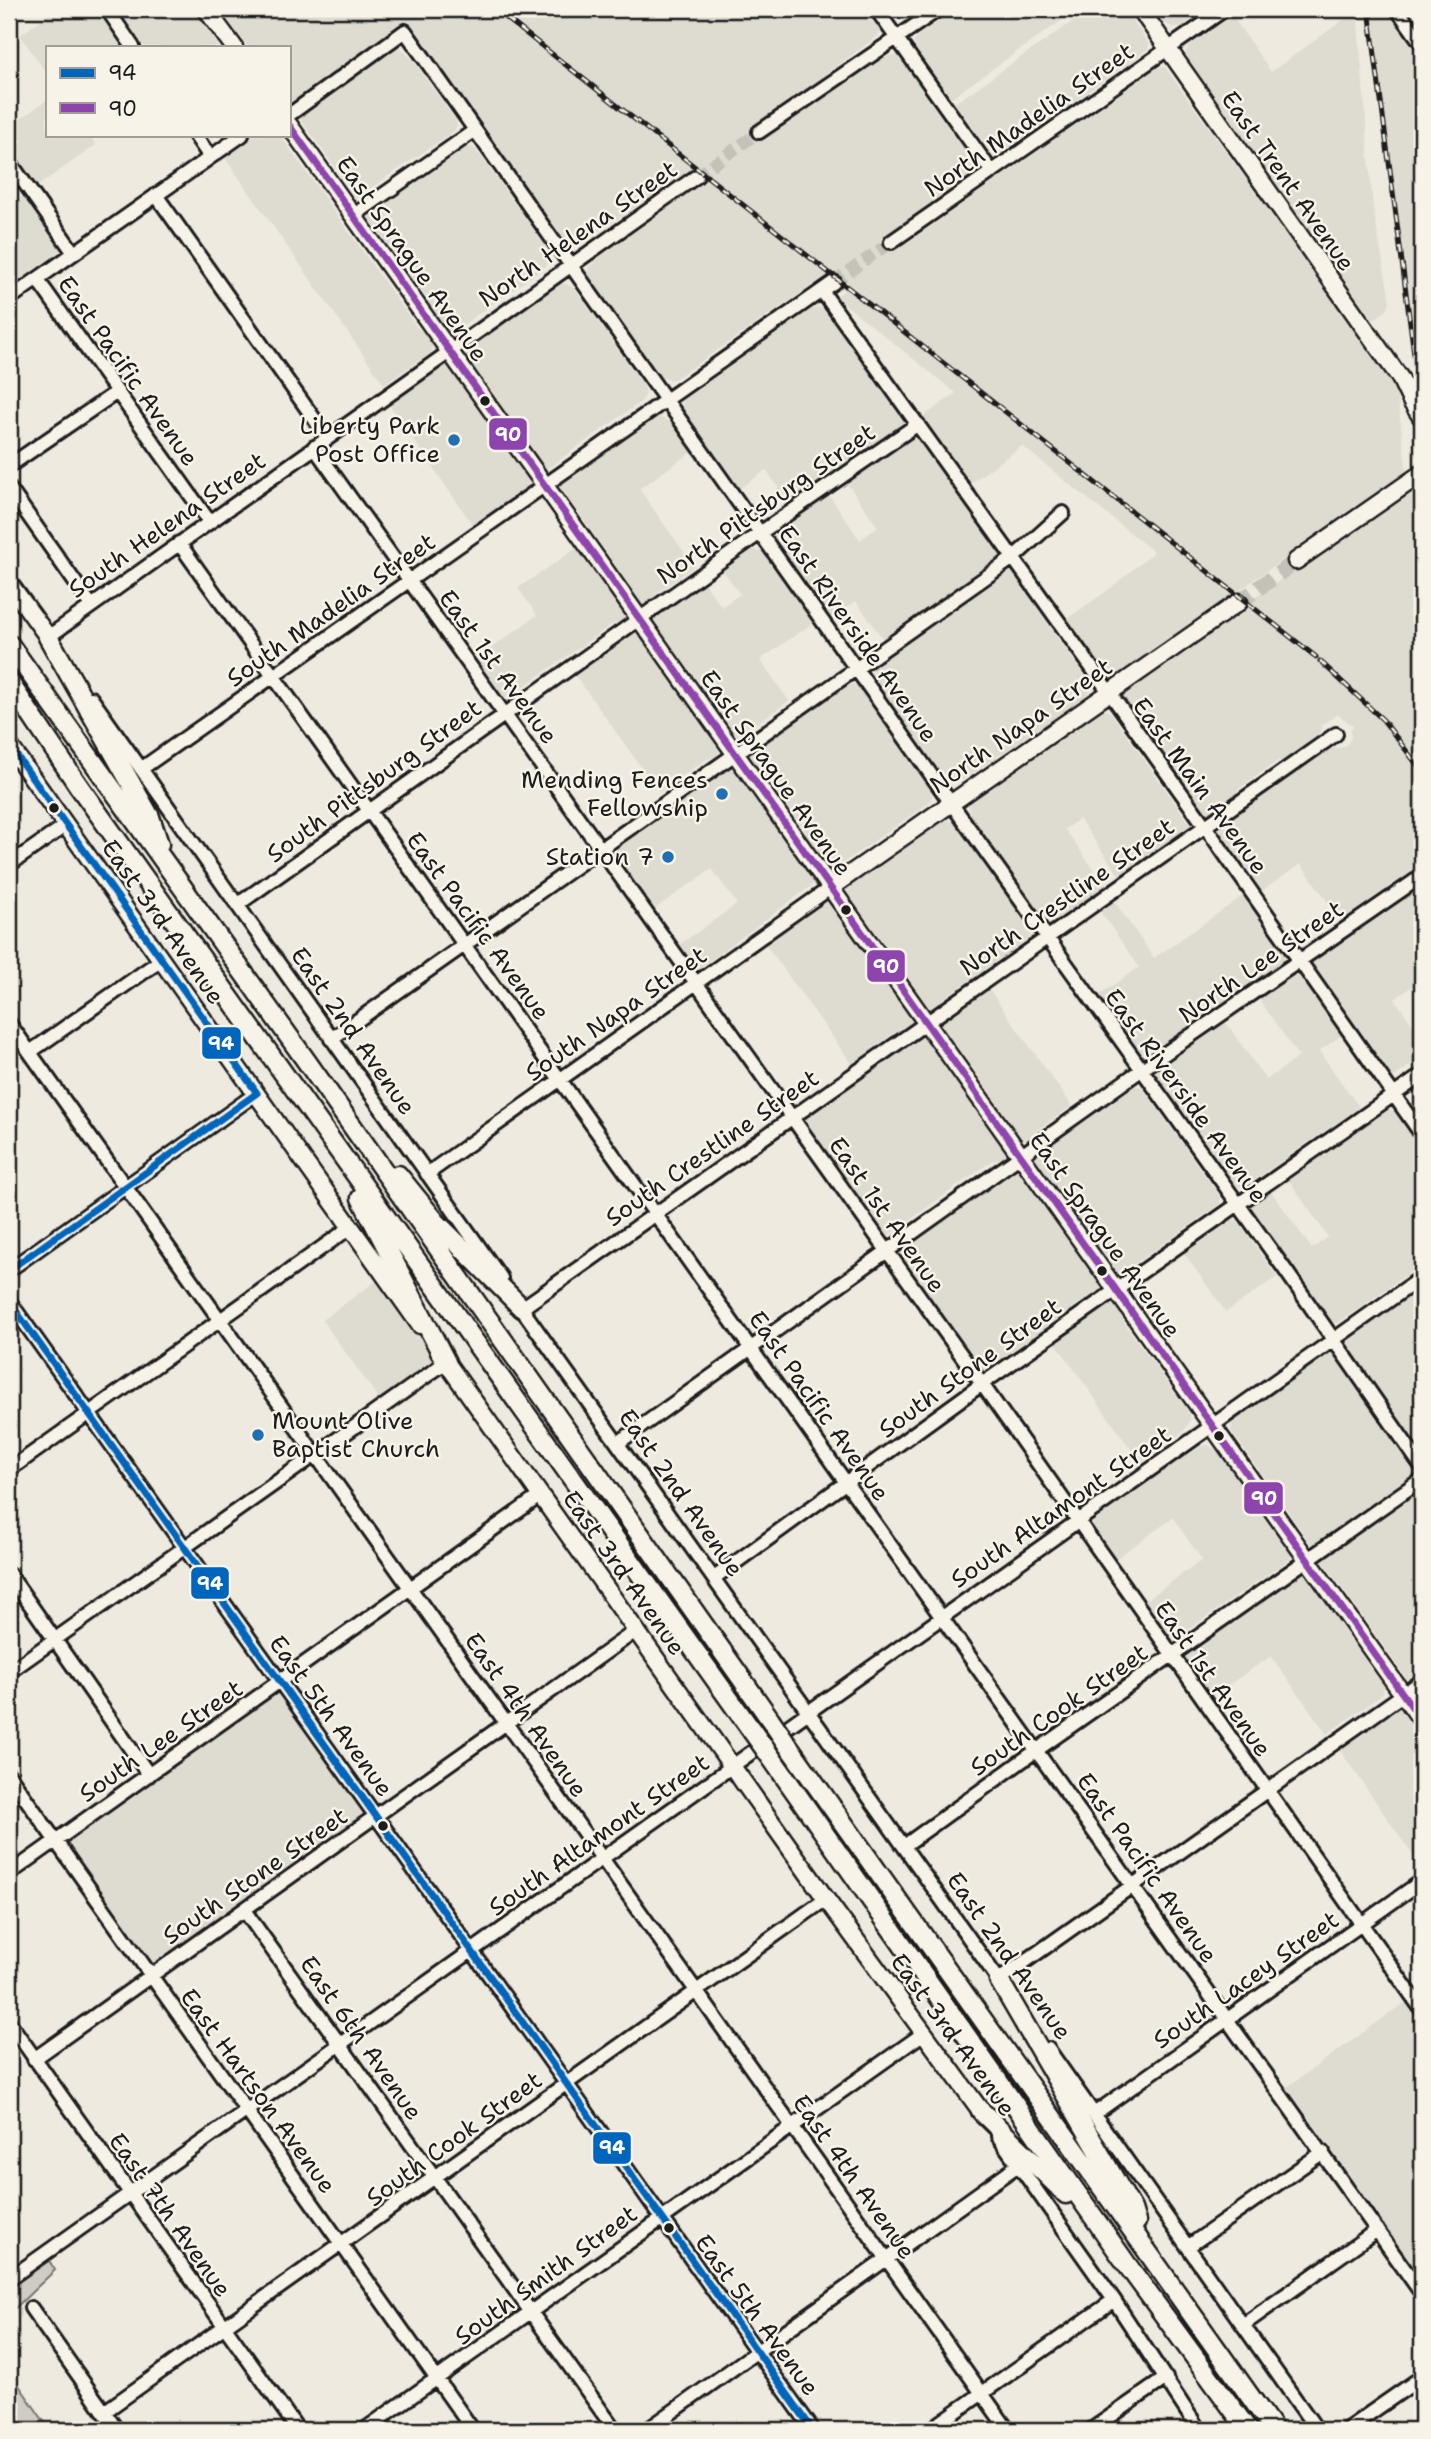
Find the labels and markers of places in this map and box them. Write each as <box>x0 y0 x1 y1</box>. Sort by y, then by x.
unlabelled marker <box>478 394 492 408</box>
place label: Liberty Park Post Office <box>300 410 440 470</box>
marker: Liberty Park Post Office <box>446 432 462 448</box>
place label: Mending Fences Fellowship <box>521 764 708 824</box>
marker: Mending Fences Fellowship <box>714 786 730 802</box>
unlabelled marker <box>47 801 61 815</box>
place label: Station 7 <box>546 841 654 873</box>
marker: Station 7 <box>660 849 676 865</box>
unlabelled marker <box>839 903 853 917</box>
unlabelled marker <box>1095 1264 1109 1278</box>
place label: Mount Olive Baptist Church <box>272 1405 440 1465</box>
marker: Mount Olive Baptist Church <box>250 1427 266 1443</box>
unlabelled marker <box>1212 1429 1226 1443</box>
unlabelled marker <box>376 1819 390 1833</box>
unlabelled marker <box>662 2221 676 2235</box>

